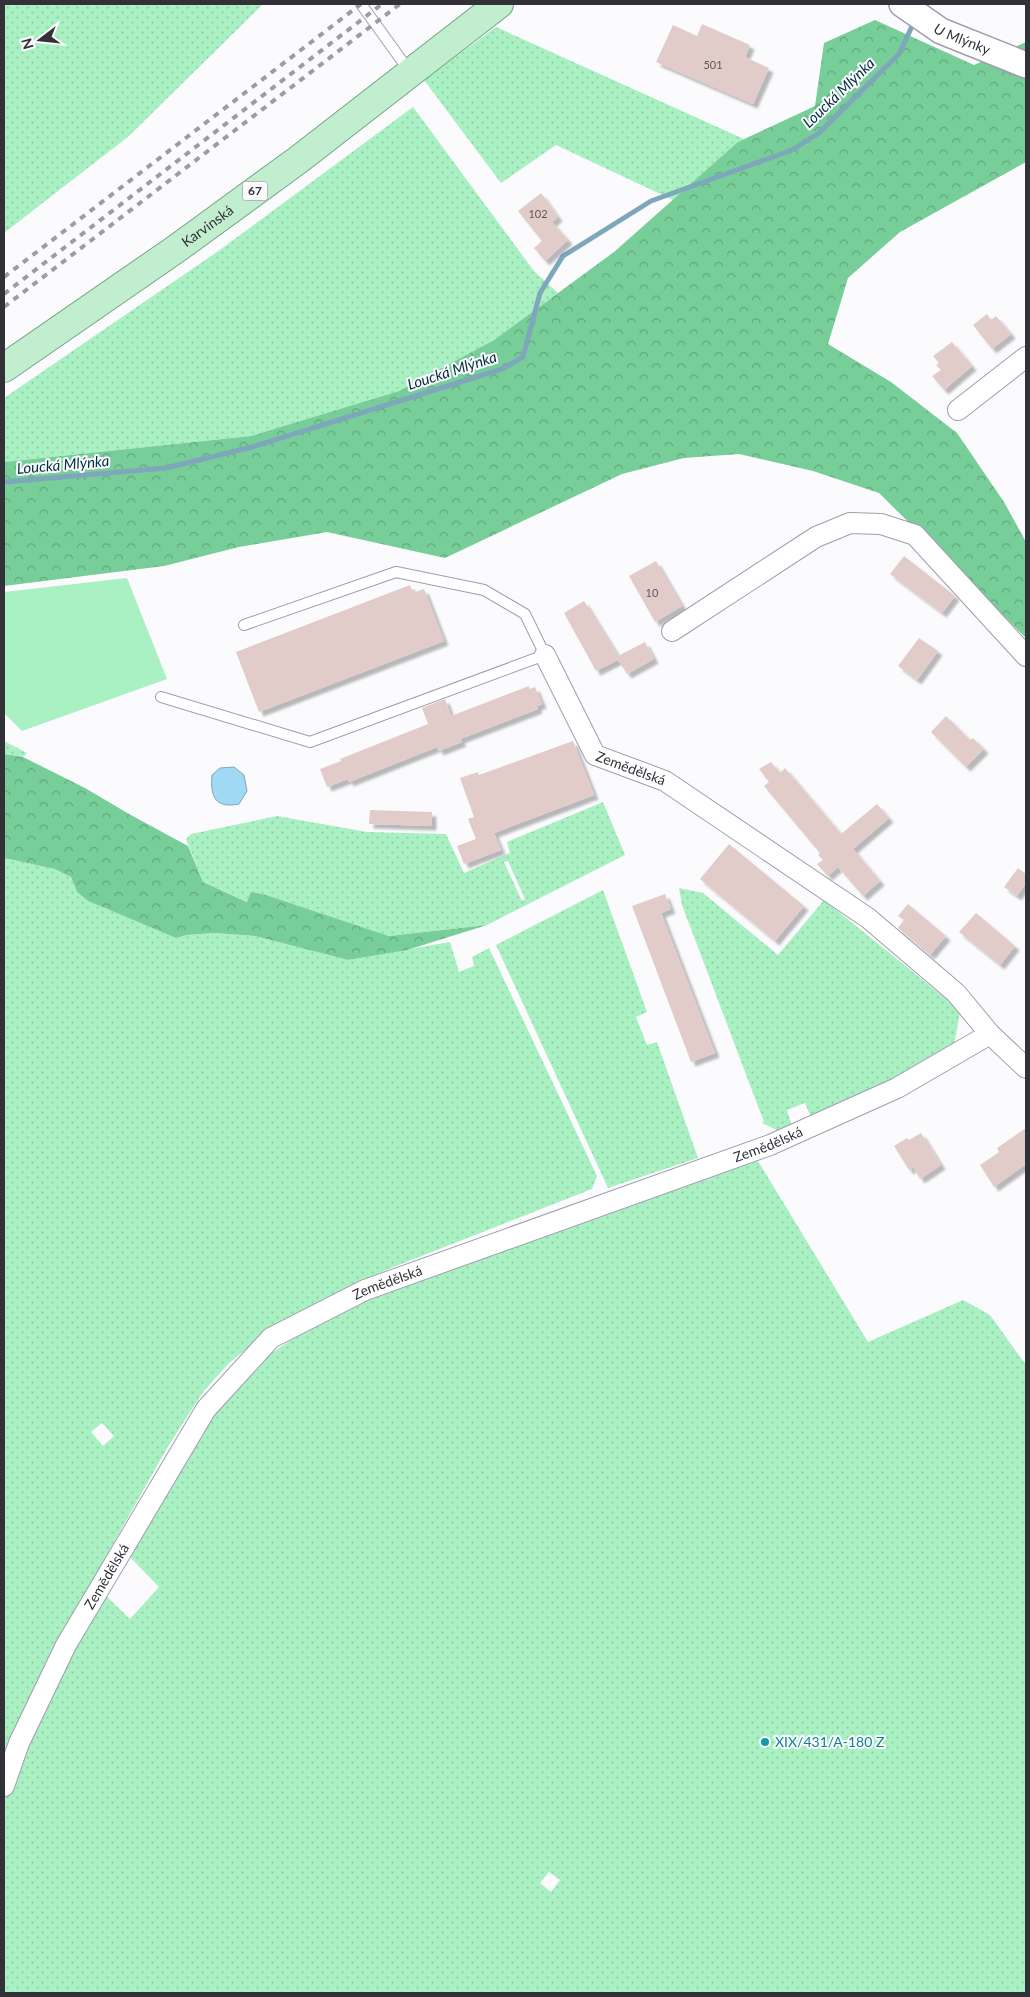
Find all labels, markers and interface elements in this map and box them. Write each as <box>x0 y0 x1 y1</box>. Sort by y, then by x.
north arrow <box>15 15 65 65</box>
street label: U Mlýnky <box>931 20 994 58</box>
text: N <box>17 36 37 51</box>
water label: Loucká Mlýnka <box>799 53 878 131</box>
house number: 501 <box>703 58 723 71</box>
road number: 67 <box>242 182 268 200</box>
street label: Karvinská <box>178 201 236 250</box>
house number: 102 <box>528 207 548 220</box>
water label: Loucká Mlýnka <box>405 347 499 393</box>
water label: Loucká Mlýnka <box>16 451 110 477</box>
house number: 10 <box>646 586 659 599</box>
street label: Zemědělská <box>594 747 668 789</box>
street label: Zemědělská <box>731 1122 805 1165</box>
street label: Zemědělská <box>349 1261 424 1303</box>
street label: Zemědělská <box>80 1540 132 1612</box>
place label: XIX/431/A-180 Z <box>775 1733 884 1750</box>
marker: XIX/431/A-180 Z <box>759 1736 771 1748</box>

